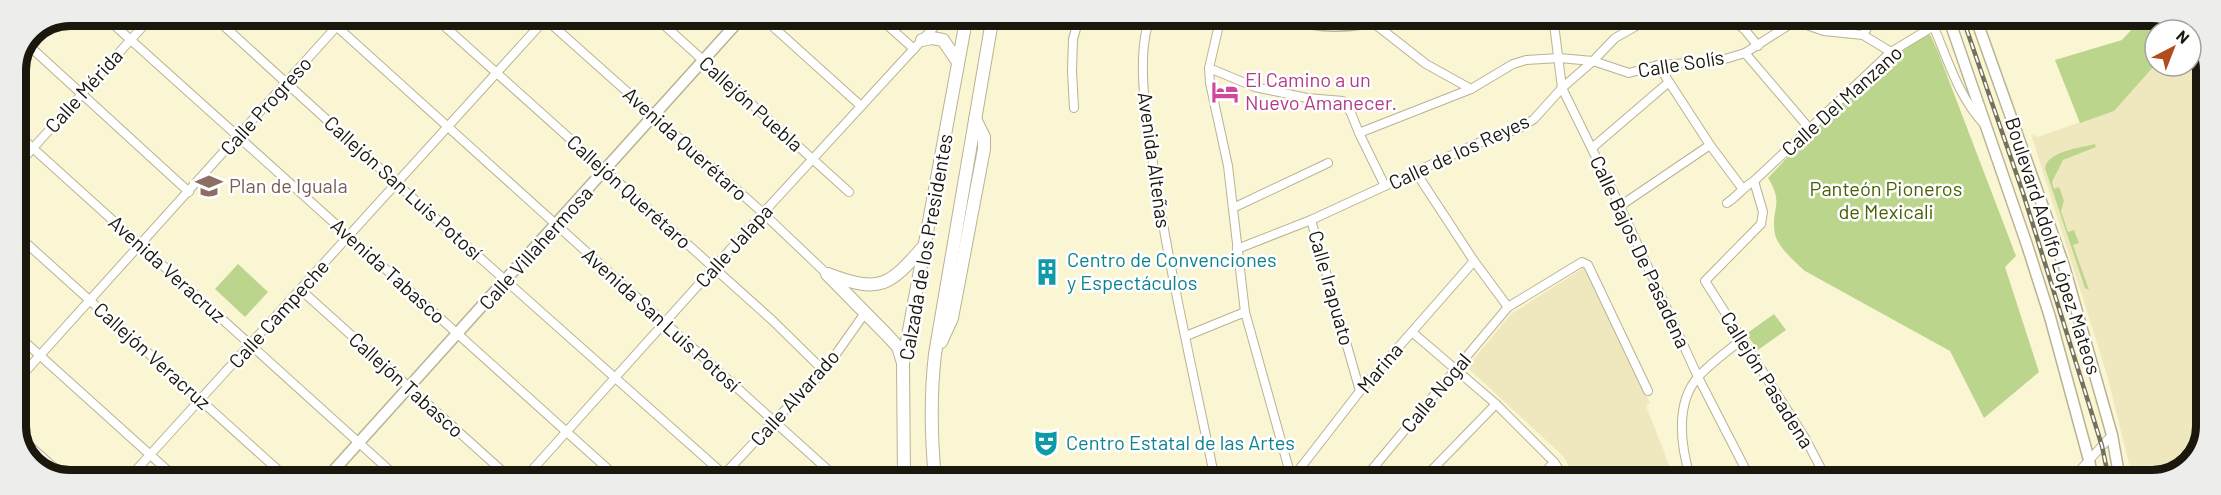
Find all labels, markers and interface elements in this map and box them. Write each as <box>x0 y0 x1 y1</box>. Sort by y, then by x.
north arrow <box>2143 18 2203 78</box>
text: N <box>2173 26 2194 47</box>
street label: Calle Del Manzano <box>1776 40 1906 161</box>
street label: Calle Mérida <box>39 43 127 137</box>
street label: Calle Solís <box>1636 44 1726 82</box>
street label: Callejón Puebla <box>695 50 809 156</box>
street label: Calle Progreso <box>215 51 316 160</box>
place label: El Camino a un Nuevo Amanecer. <box>1245 67 1397 114</box>
hotel icon: El Camino a un Nuevo Amanecer. <box>1210 77 1240 107</box>
street label: Avenida Querétaro <box>619 81 753 205</box>
street label: Avenida Alteñas <box>1134 90 1176 230</box>
street label: Calle de los Reyes <box>1384 108 1533 194</box>
street label: Callejón San Luis Potosí <box>320 110 487 264</box>
street label: Boulevard Adolfo López Mateos <box>2001 114 2107 377</box>
street label: Callejón Querétaro <box>563 129 697 253</box>
street label: Calzada de los Presidentes <box>893 132 957 362</box>
street label: Calle Bajos De Pasadena <box>1586 152 1696 352</box>
school or university icon: Plan de Iguala <box>194 171 224 201</box>
place label: Plan de Iguala <box>229 173 348 197</box>
park label: Panteón Pioneros de Mexicali <box>1810 176 1962 223</box>
street label: Calle Villahermosa <box>473 181 597 314</box>
street label: Calle Jalapa <box>690 199 777 292</box>
street label: Avenida Veracruz <box>104 210 231 327</box>
street label: Avenida Tabasco <box>326 213 451 328</box>
street label: Calle Irapuato <box>1304 227 1360 348</box>
street label: Avenida San Luis Potosí <box>578 242 745 396</box>
place label: Centro de Convenciones y Espectáculos <box>1067 247 1277 294</box>
street label: Calle Campeche <box>223 254 333 373</box>
building icon: Centro de Convenciones y Espectáculos <box>1032 257 1062 287</box>
street label: Callejón Veracruz <box>89 297 216 414</box>
street label: Callejón Pasadena <box>1716 307 1820 452</box>
street label: Callejón Tabasco <box>344 327 469 442</box>
street label: Marina <box>1351 337 1407 397</box>
street label: Calle Alvarado <box>745 344 844 451</box>
street label: Calle Nogal <box>1395 348 1475 437</box>
theatre icon: Centro Estatal de las Artes <box>1031 428 1061 458</box>
place label: Centro Estatal de las Artes <box>1066 430 1295 454</box>

